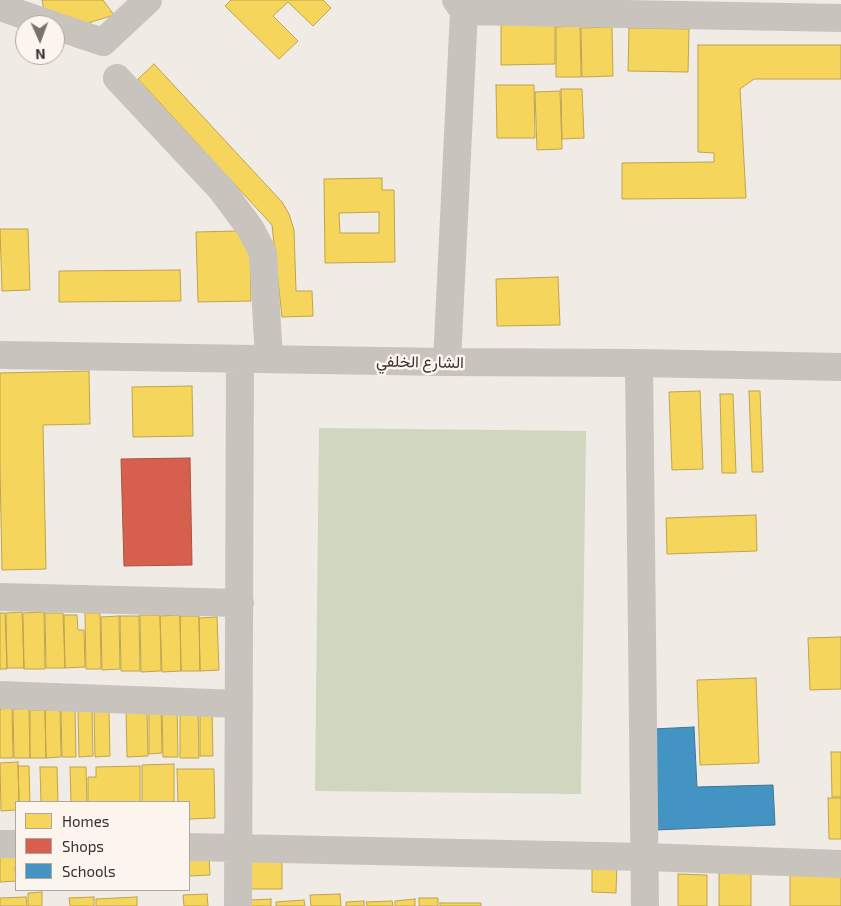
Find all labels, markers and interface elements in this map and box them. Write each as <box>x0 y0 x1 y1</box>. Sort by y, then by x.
north arrow <box>15 15 65 65</box>
text: N <box>35 46 46 63</box>
street label: الشارع الخلفي <box>376 352 464 372</box>
legend <box>15 801 190 891</box>
text: Homes <box>62 812 109 830</box>
text: Shops <box>62 837 104 855</box>
text: Schools <box>62 862 116 880</box>

